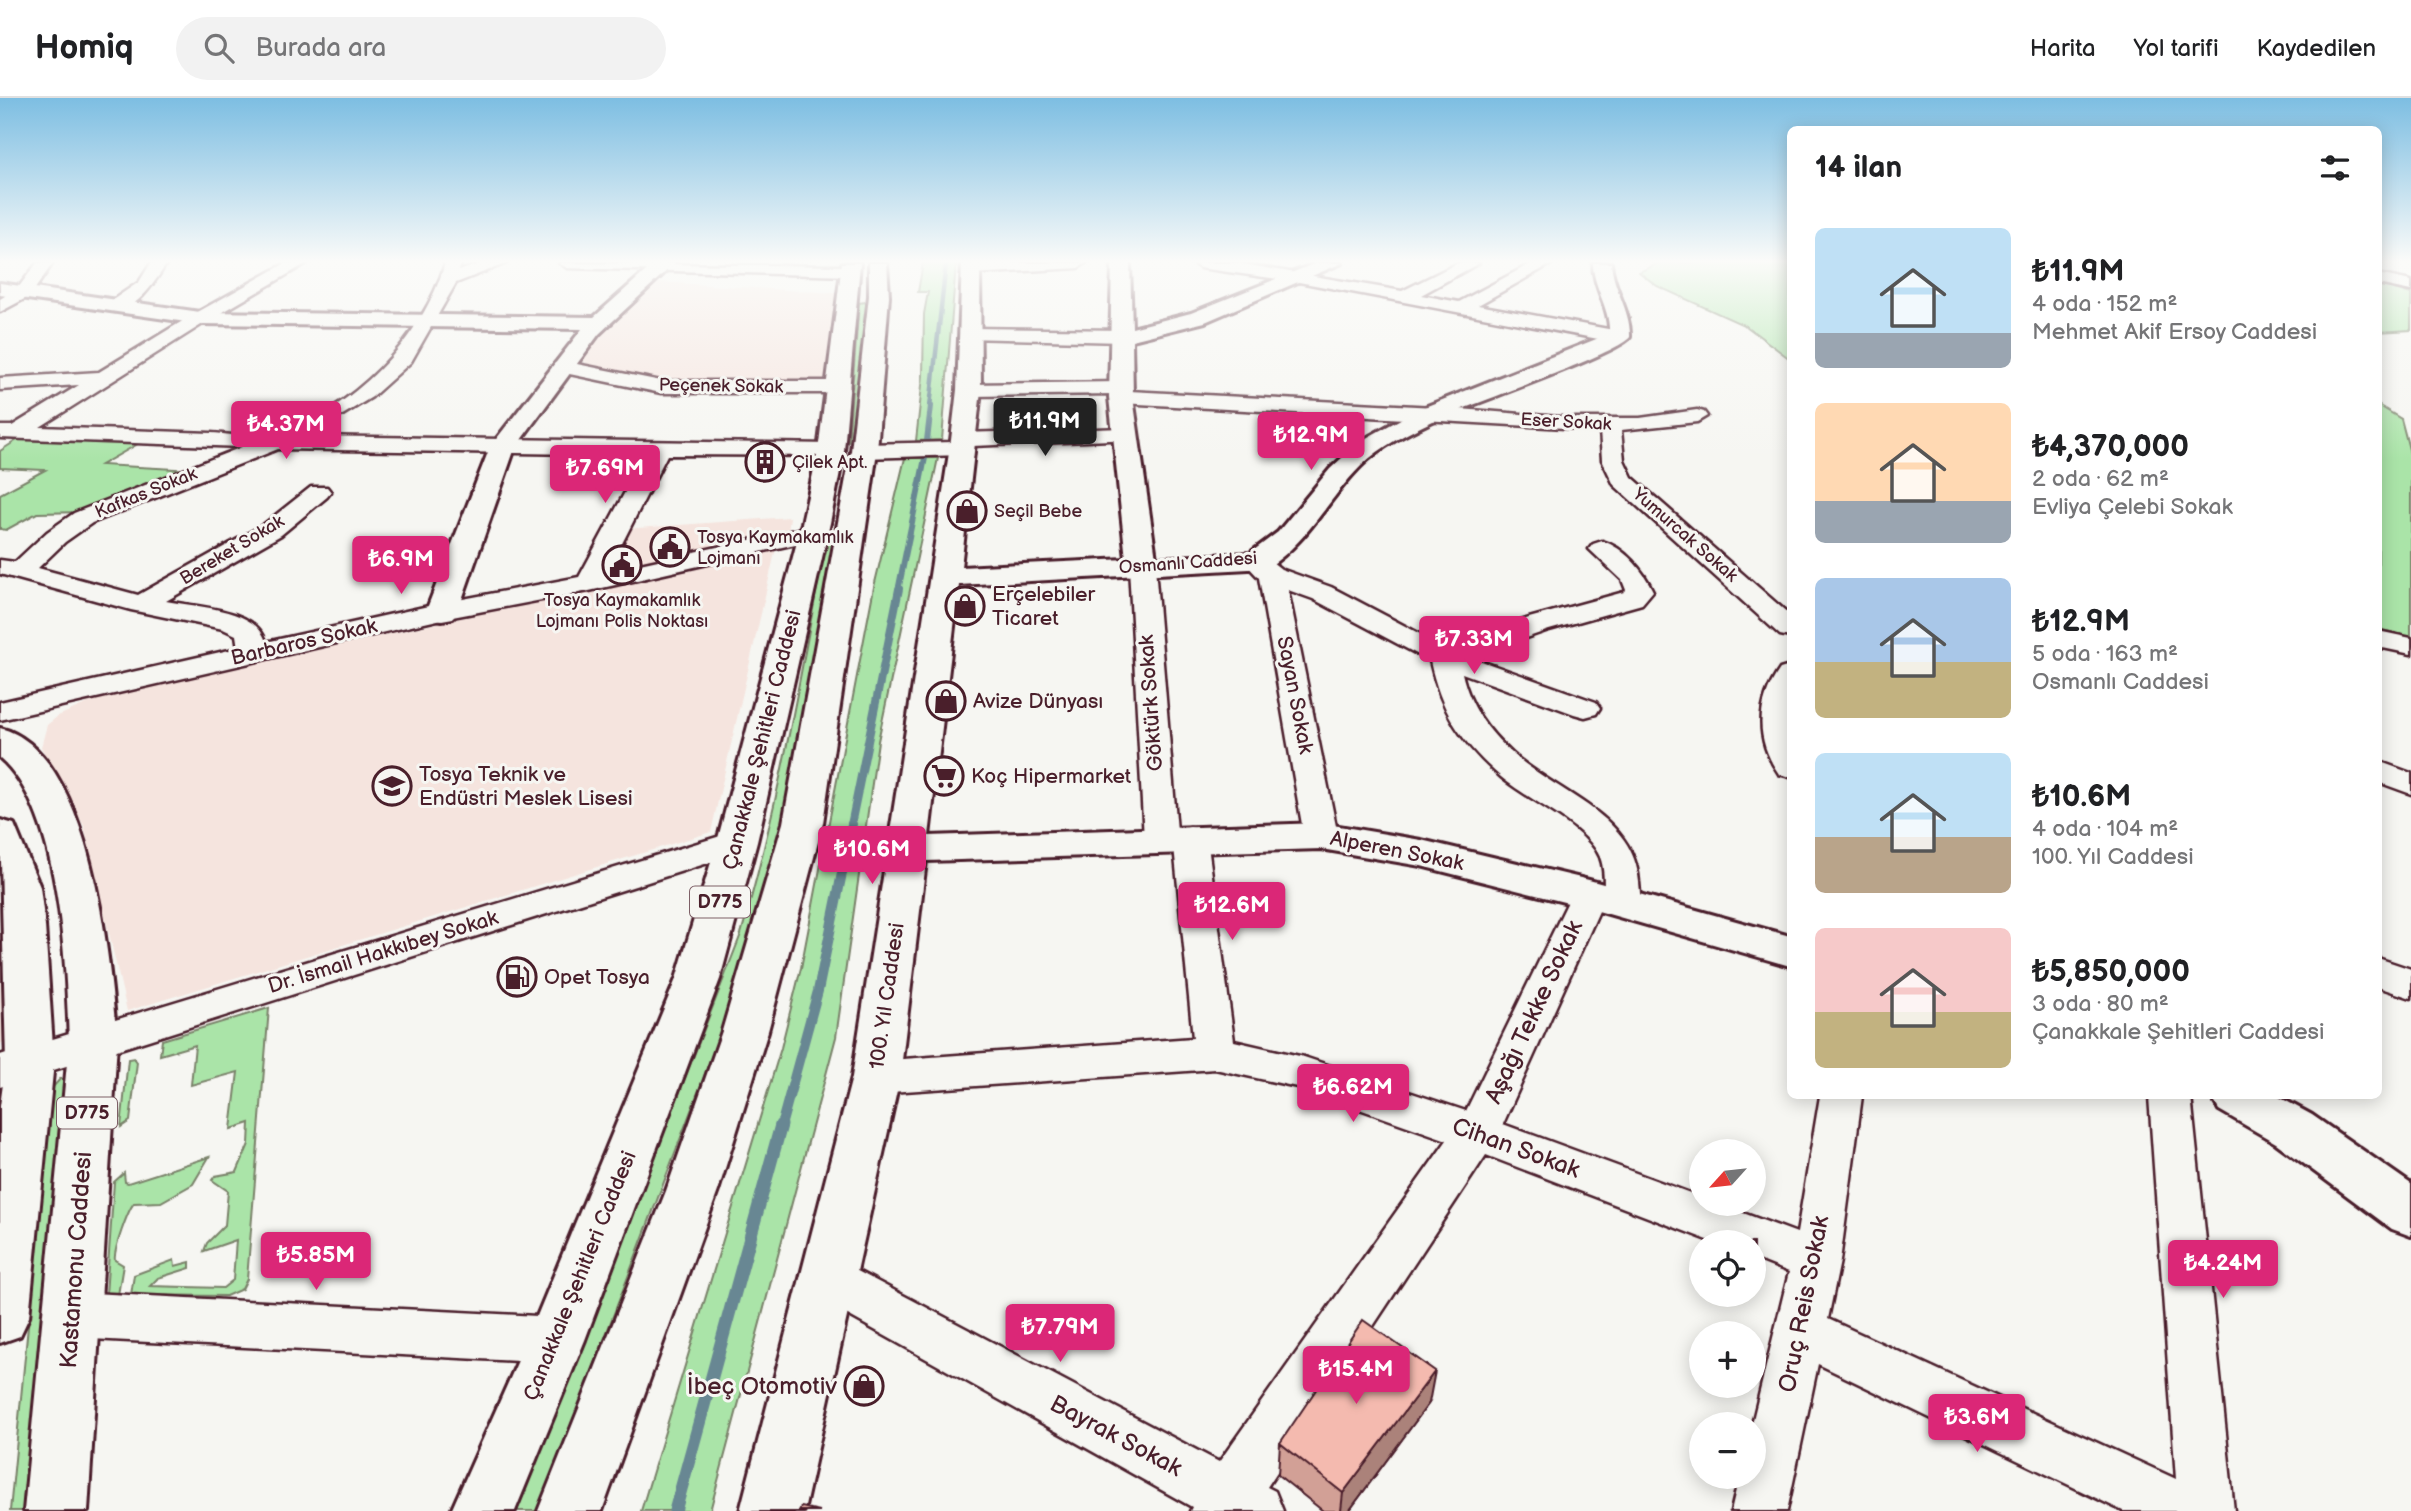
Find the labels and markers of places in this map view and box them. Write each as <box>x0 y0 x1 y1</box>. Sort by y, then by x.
pin: ₺11.9M <box>988 398 1102 458</box>
pin: ₺4.37M <box>229 402 343 461</box>
pin: ₺12.9M <box>1254 412 1368 472</box>
building icon: Çilek Apt. <box>744 441 786 483</box>
pin: ₺7.69M <box>548 446 662 505</box>
place label: Çilek Apt. <box>792 452 868 473</box>
shop icon: Seçil Bebe <box>946 490 988 532</box>
place label: Seçil Bebe <box>994 501 1082 522</box>
public building icon: Tosya Kaymakamlık Lojmanı <box>649 526 691 568</box>
place label: Tosya Kaymakamlık Lojmanı <box>697 527 854 569</box>
pin: ₺6.9M <box>352 536 450 596</box>
public building icon: Tosya Kaymakamlık Lojmanı Polis Noktası <box>601 544 643 586</box>
place label: Erçelebiler Ticaret <box>992 582 1095 631</box>
shop icon: Erçelebiler Ticaret <box>944 585 986 627</box>
place label: Tosya Kaymakamlık Lojmanı Polis Noktası <box>536 590 708 632</box>
pin: ₺7.33M <box>1417 616 1531 676</box>
shop icon: Avize Dünyası <box>925 680 967 722</box>
place label: Avize Dünyası <box>973 689 1103 714</box>
supermarket icon: Koç Hipermarket <box>923 755 965 797</box>
place label: Tosya Teknik ve Endüstri Meslek Lisesi <box>419 762 633 811</box>
place label: Koç Hipermarket <box>971 764 1132 789</box>
school or university icon: Tosya Teknik ve Endüstri Meslek Lisesi <box>371 765 413 807</box>
pin: ₺10.6M <box>815 826 929 886</box>
pin: ₺12.6M <box>1175 882 1289 942</box>
fuel station icon: Opet Tosya <box>496 956 538 998</box>
place label: Opet Tosya <box>544 965 650 990</box>
pin: ₺6.62M <box>1296 1065 1410 1124</box>
pin: ₺5.85M <box>259 1232 373 1292</box>
pin: ₺4.24M <box>2166 1240 2280 1300</box>
pin: ₺7.79M <box>1003 1304 1117 1364</box>
pin: ₺15.4M <box>1299 1346 1413 1406</box>
shop icon: İbeç Otomotiv <box>843 1365 885 1407</box>
place label: İbeç Otomotiv <box>687 1372 837 1401</box>
pin: ₺3.6M <box>1928 1394 2026 1454</box>

